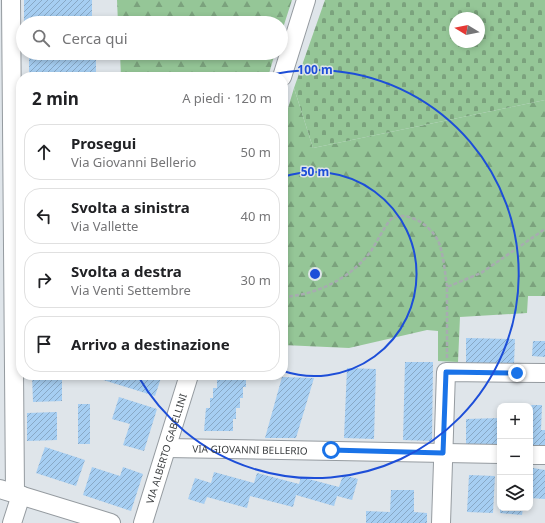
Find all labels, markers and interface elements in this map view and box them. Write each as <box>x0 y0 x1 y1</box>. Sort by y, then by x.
north arrow <box>449 12 485 48</box>
search box <box>16 16 288 60</box>
icon: search <box>30 27 52 49</box>
text: Cerca qui <box>62 28 128 48</box>
text: 100 m <box>297 61 333 78</box>
text: 2 min <box>32 87 79 110</box>
text: A piedi · 120 m <box>182 89 272 107</box>
text: Prosegui <box>71 133 136 153</box>
icon: ahead <box>33 141 55 163</box>
text: 50 m <box>241 143 271 161</box>
text: Via Giovanni Bellerio <box>71 153 196 171</box>
text: 50 m <box>301 163 329 180</box>
text: Svolta a sinistra <box>71 197 190 217</box>
icon: left <box>33 205 55 227</box>
text: 40 m <box>241 207 271 225</box>
text: Via Vallette <box>71 217 138 235</box>
text: Svolta a destra <box>71 261 182 281</box>
centre of rings <box>308 267 322 281</box>
icon: right <box>33 269 55 291</box>
text: 30 m <box>241 271 271 289</box>
text: Via Venti Settembre <box>71 281 191 299</box>
icon: arrive <box>33 333 55 355</box>
text: Arrivo a destinazione <box>71 334 230 354</box>
route end <box>508 364 526 382</box>
street label: VIA ALBERTO GABELLINI <box>142 392 190 505</box>
map controls <box>497 403 533 511</box>
button: + <box>497 403 533 439</box>
button: − <box>497 439 533 475</box>
street label: VIA GIOVANNI BELLERIO <box>192 441 308 458</box>
route start <box>322 441 340 459</box>
button: layers <box>497 475 533 511</box>

